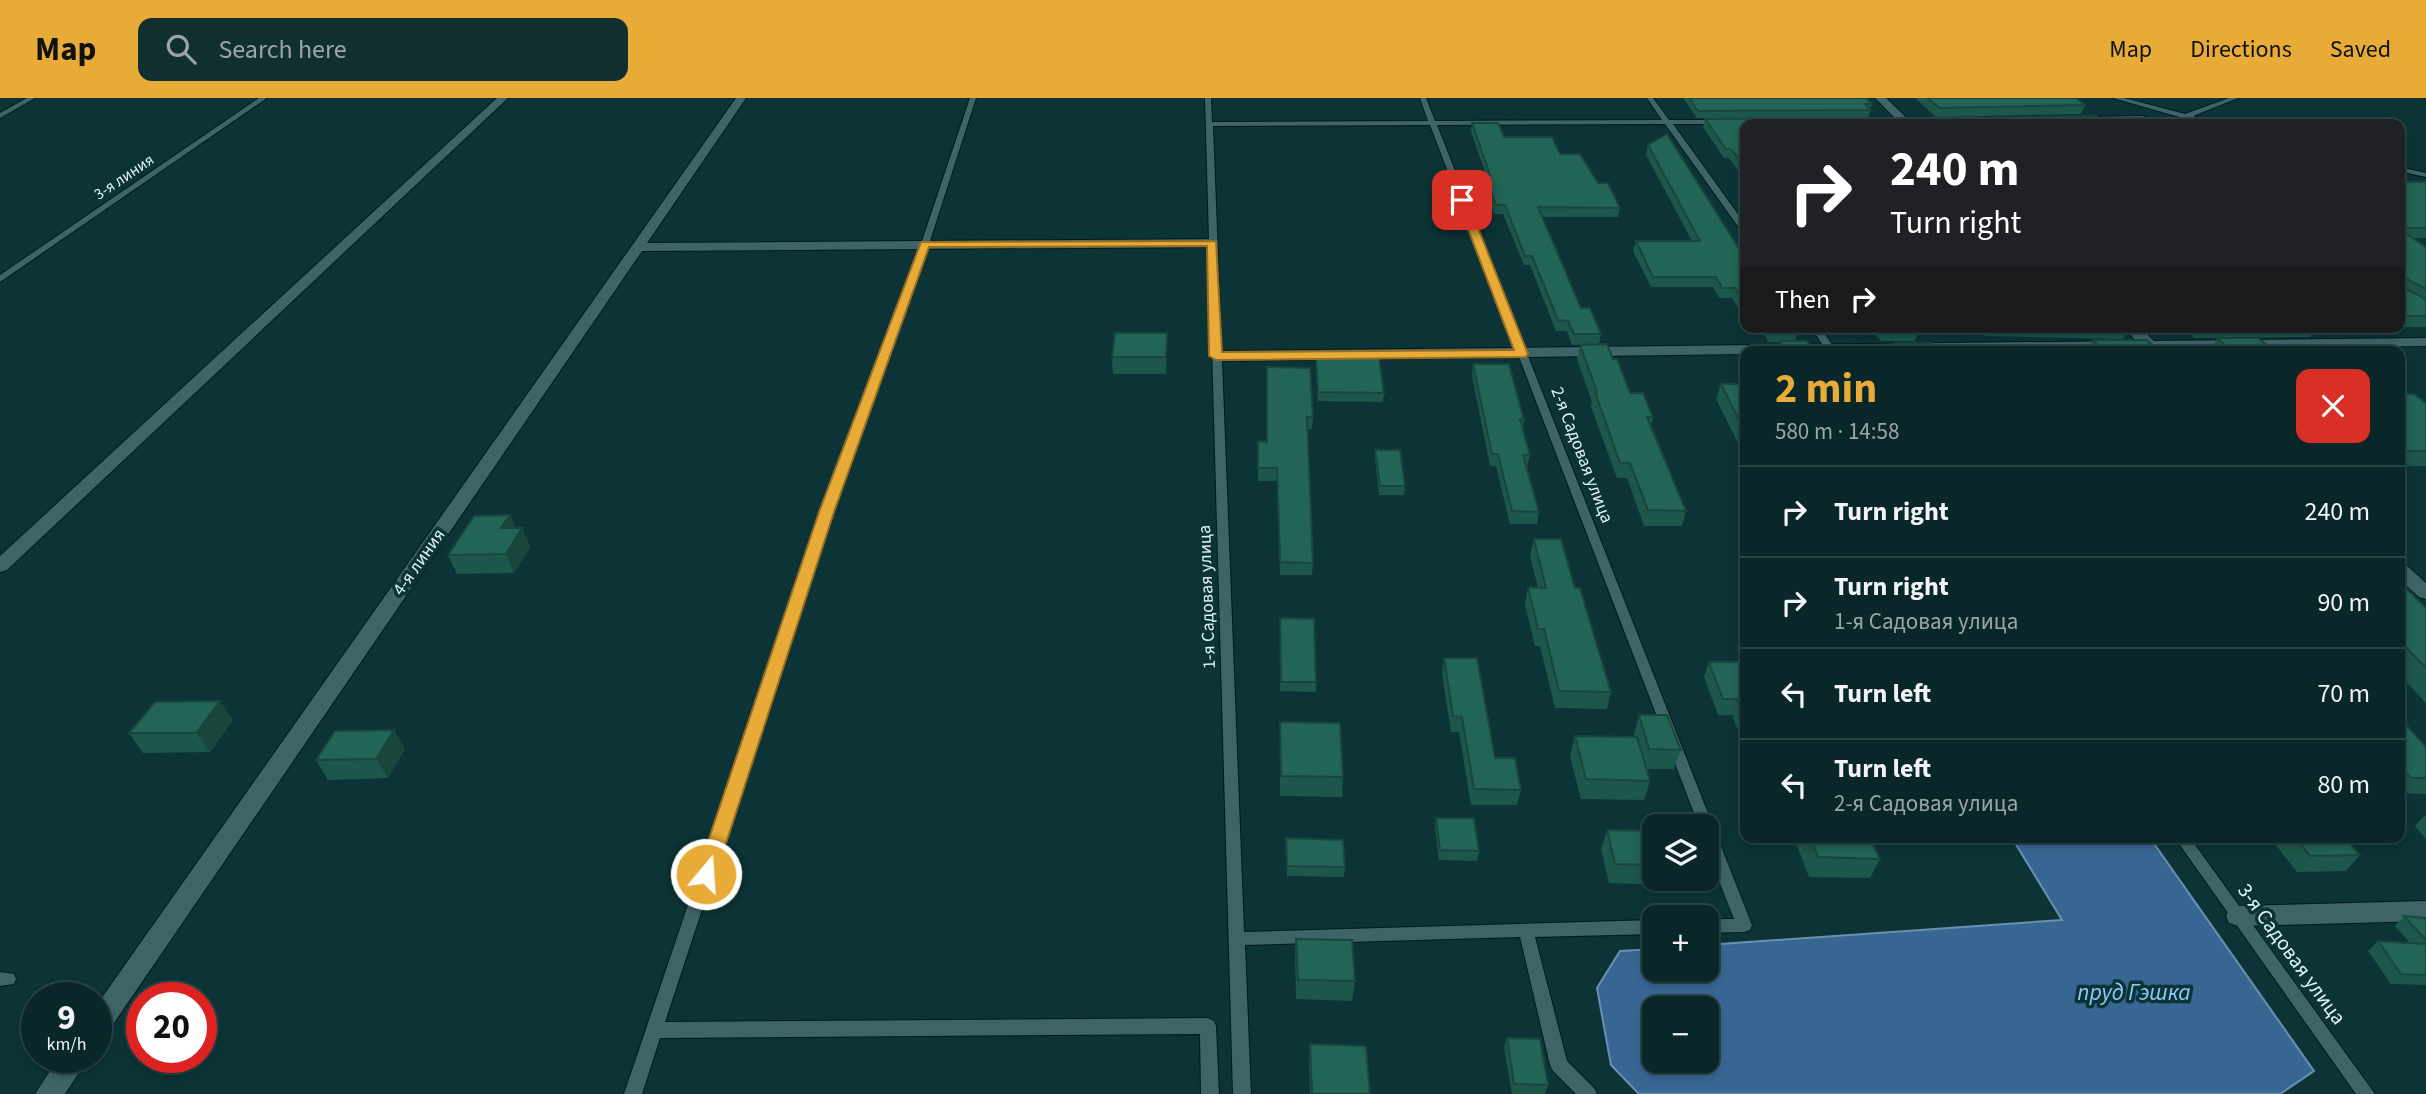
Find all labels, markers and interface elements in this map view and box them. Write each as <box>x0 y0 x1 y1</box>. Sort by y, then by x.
search box <box>138 18 628 81</box>
text: Map <box>35 26 96 73</box>
icon: search <box>162 30 200 68</box>
text: Search here <box>218 31 347 68</box>
text: Map <box>2109 32 2152 67</box>
text: Directions <box>2190 32 2292 67</box>
text: Saved <box>2330 32 2391 67</box>
text: 240 m <box>1890 135 2019 205</box>
icon: right <box>1775 147 1866 238</box>
street label: 3-я линия <box>90 149 158 205</box>
pin <box>1432 170 1492 230</box>
icon: arrive <box>1443 181 1481 219</box>
text: Turn right <box>1890 200 2021 246</box>
icon: right <box>1844 280 1882 318</box>
text: Then <box>1775 281 1830 318</box>
text: 2 min <box>1775 359 1877 419</box>
button: close <box>2296 369 2370 443</box>
street label: 2-я Садовая улица <box>1544 383 1620 527</box>
text: 580 m · 14:58 <box>1775 415 1899 448</box>
icon: right <box>1775 493 1813 531</box>
text: Turn right <box>1834 493 1949 530</box>
text: 240 m <box>2304 493 2370 530</box>
street label: 4-я линия <box>387 523 451 601</box>
street label: 1-я Садовая улица <box>1192 525 1222 669</box>
text: Turn right <box>1834 568 1949 605</box>
icon: right <box>1775 584 1813 622</box>
text: 90 m <box>2317 584 2370 621</box>
text: 1-я Садовая улица <box>1834 605 2018 638</box>
icon: left <box>1775 675 1813 713</box>
text: Turn left <box>1834 675 1931 712</box>
text: 70 m <box>2317 675 2370 712</box>
text: Turn left <box>1834 750 1931 787</box>
icon: left <box>1775 766 1813 804</box>
text: 80 m <box>2317 766 2370 803</box>
text: 2-я Садовая улица <box>1834 787 2018 820</box>
map controls <box>1642 814 1719 1073</box>
button: layers <box>1642 814 1719 891</box>
position arrow <box>669 837 743 911</box>
street label: 3-я Садовая улица <box>2230 877 2354 1031</box>
button: + <box>1642 905 1719 982</box>
water label: пруд Гэшка <box>2077 976 2191 1009</box>
speed limit sign: 20 <box>126 982 217 1073</box>
text: 9 <box>57 993 76 1043</box>
button: − <box>1642 996 1719 1073</box>
text: km/h <box>47 1032 86 1057</box>

